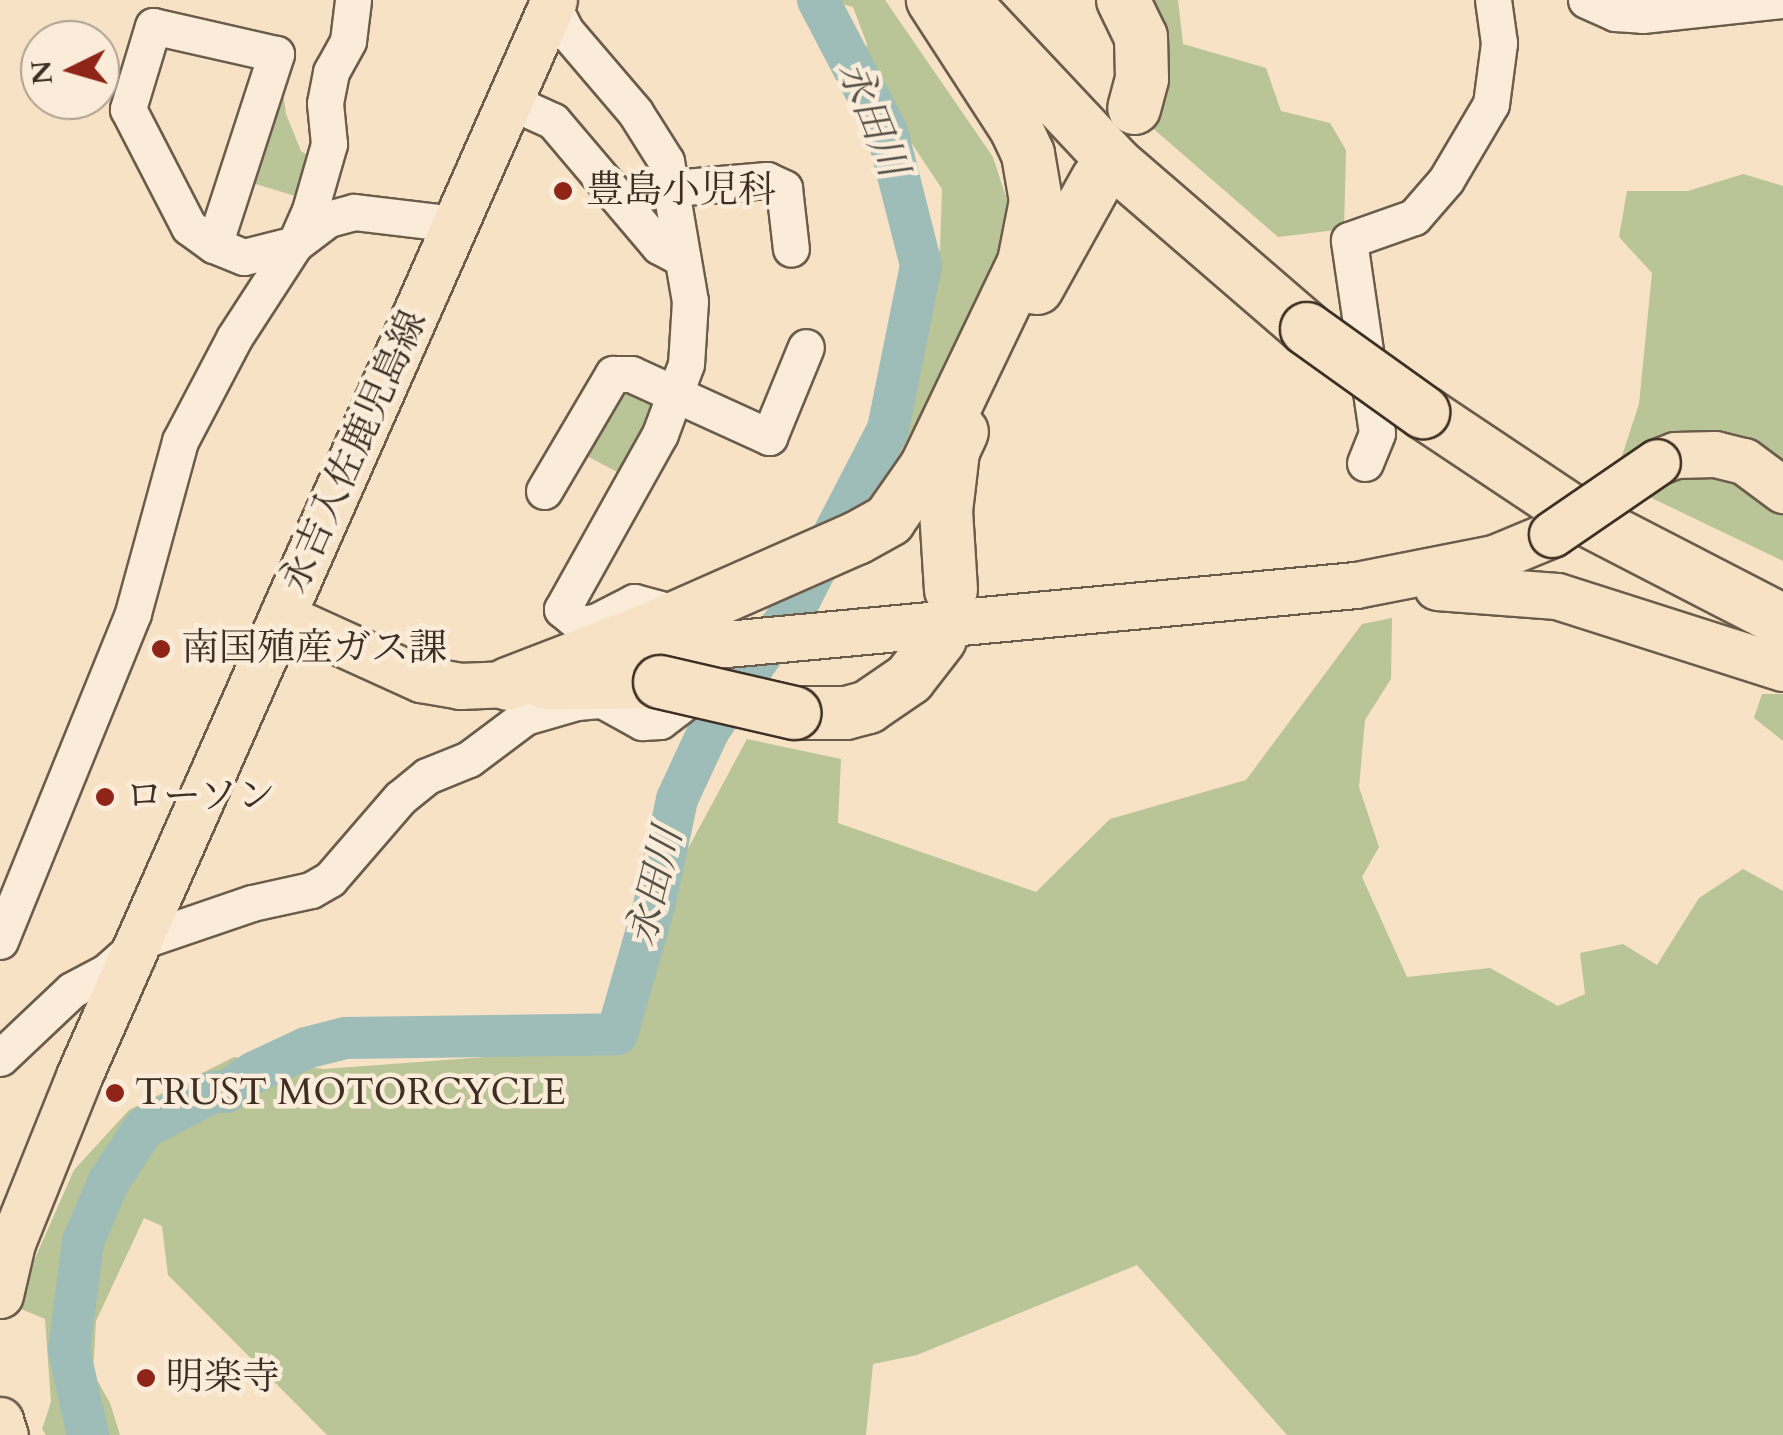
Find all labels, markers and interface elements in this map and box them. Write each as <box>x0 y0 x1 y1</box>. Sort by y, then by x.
north arrow <box>20 20 120 120</box>
water label: 永田川 <box>827 54 917 184</box>
text: N <box>22 59 62 86</box>
place label: 豊島小児科 <box>586 168 776 214</box>
marker: 豊島小児科 <box>550 178 576 204</box>
street label: 永吉入佐鹿児島線 <box>271 304 437 600</box>
place label: 南国殖産ガス課 <box>181 626 447 672</box>
marker: 南国殖産ガス課 <box>150 638 172 660</box>
place label: ローソン <box>125 774 277 820</box>
marker: ローソン <box>94 786 116 808</box>
water label: 永田川 <box>617 823 693 951</box>
place label: TRUST MOTORCYCLE <box>135 1070 566 1116</box>
marker: TRUST MOTORCYCLE <box>104 1082 126 1104</box>
place label: 明楽寺 <box>166 1355 280 1401</box>
marker: 明楽寺 <box>135 1367 157 1389</box>

